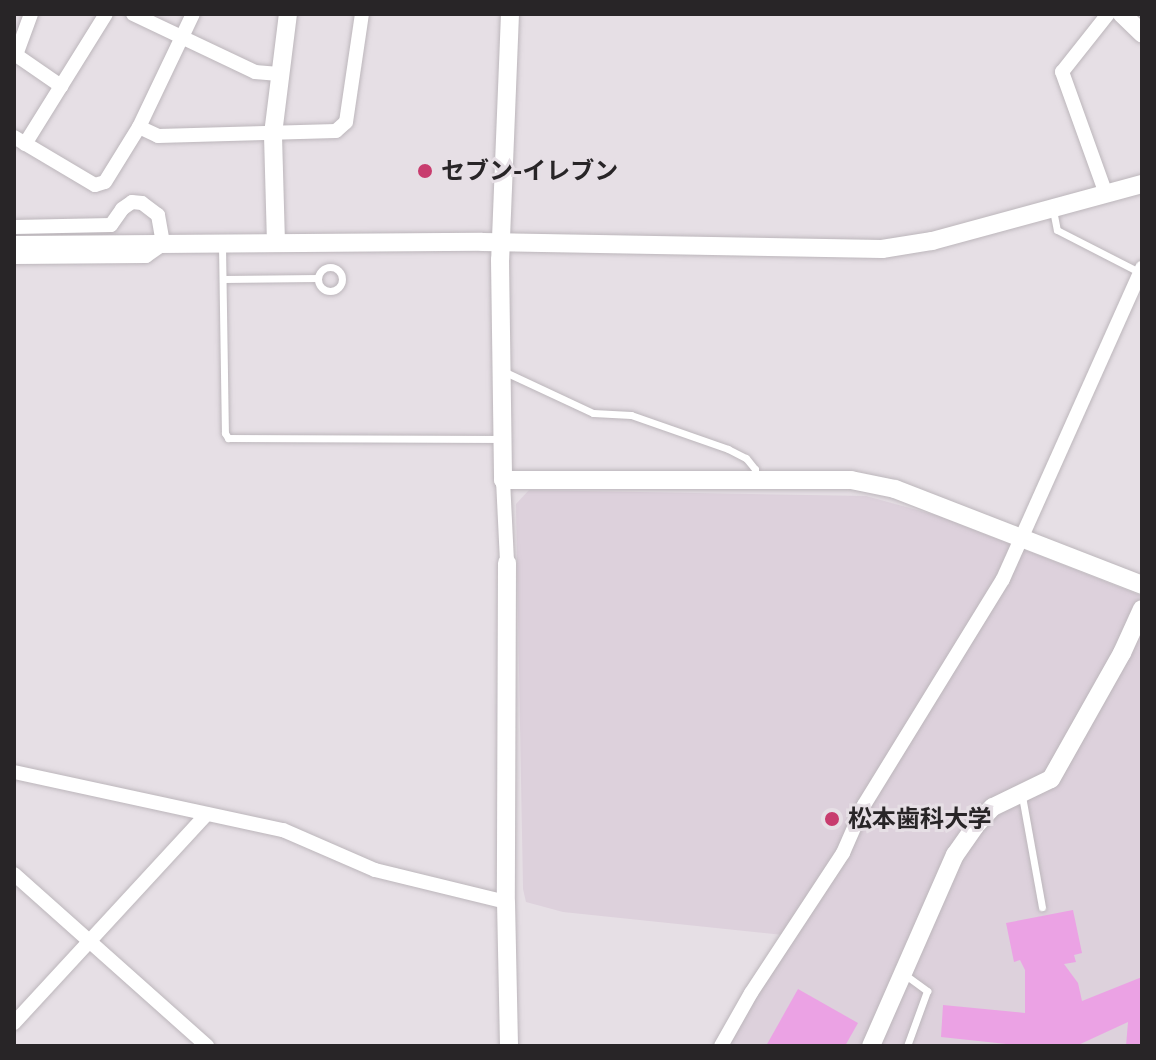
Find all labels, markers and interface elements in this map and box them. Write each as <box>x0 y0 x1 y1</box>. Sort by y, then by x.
place label: セブン-イレブン <box>441 157 618 185</box>
marker: セブン-イレブン <box>416 162 434 180</box>
place label: 松本歯科大学 <box>848 805 992 833</box>
marker: 松本歯科大学 <box>823 810 841 828</box>

